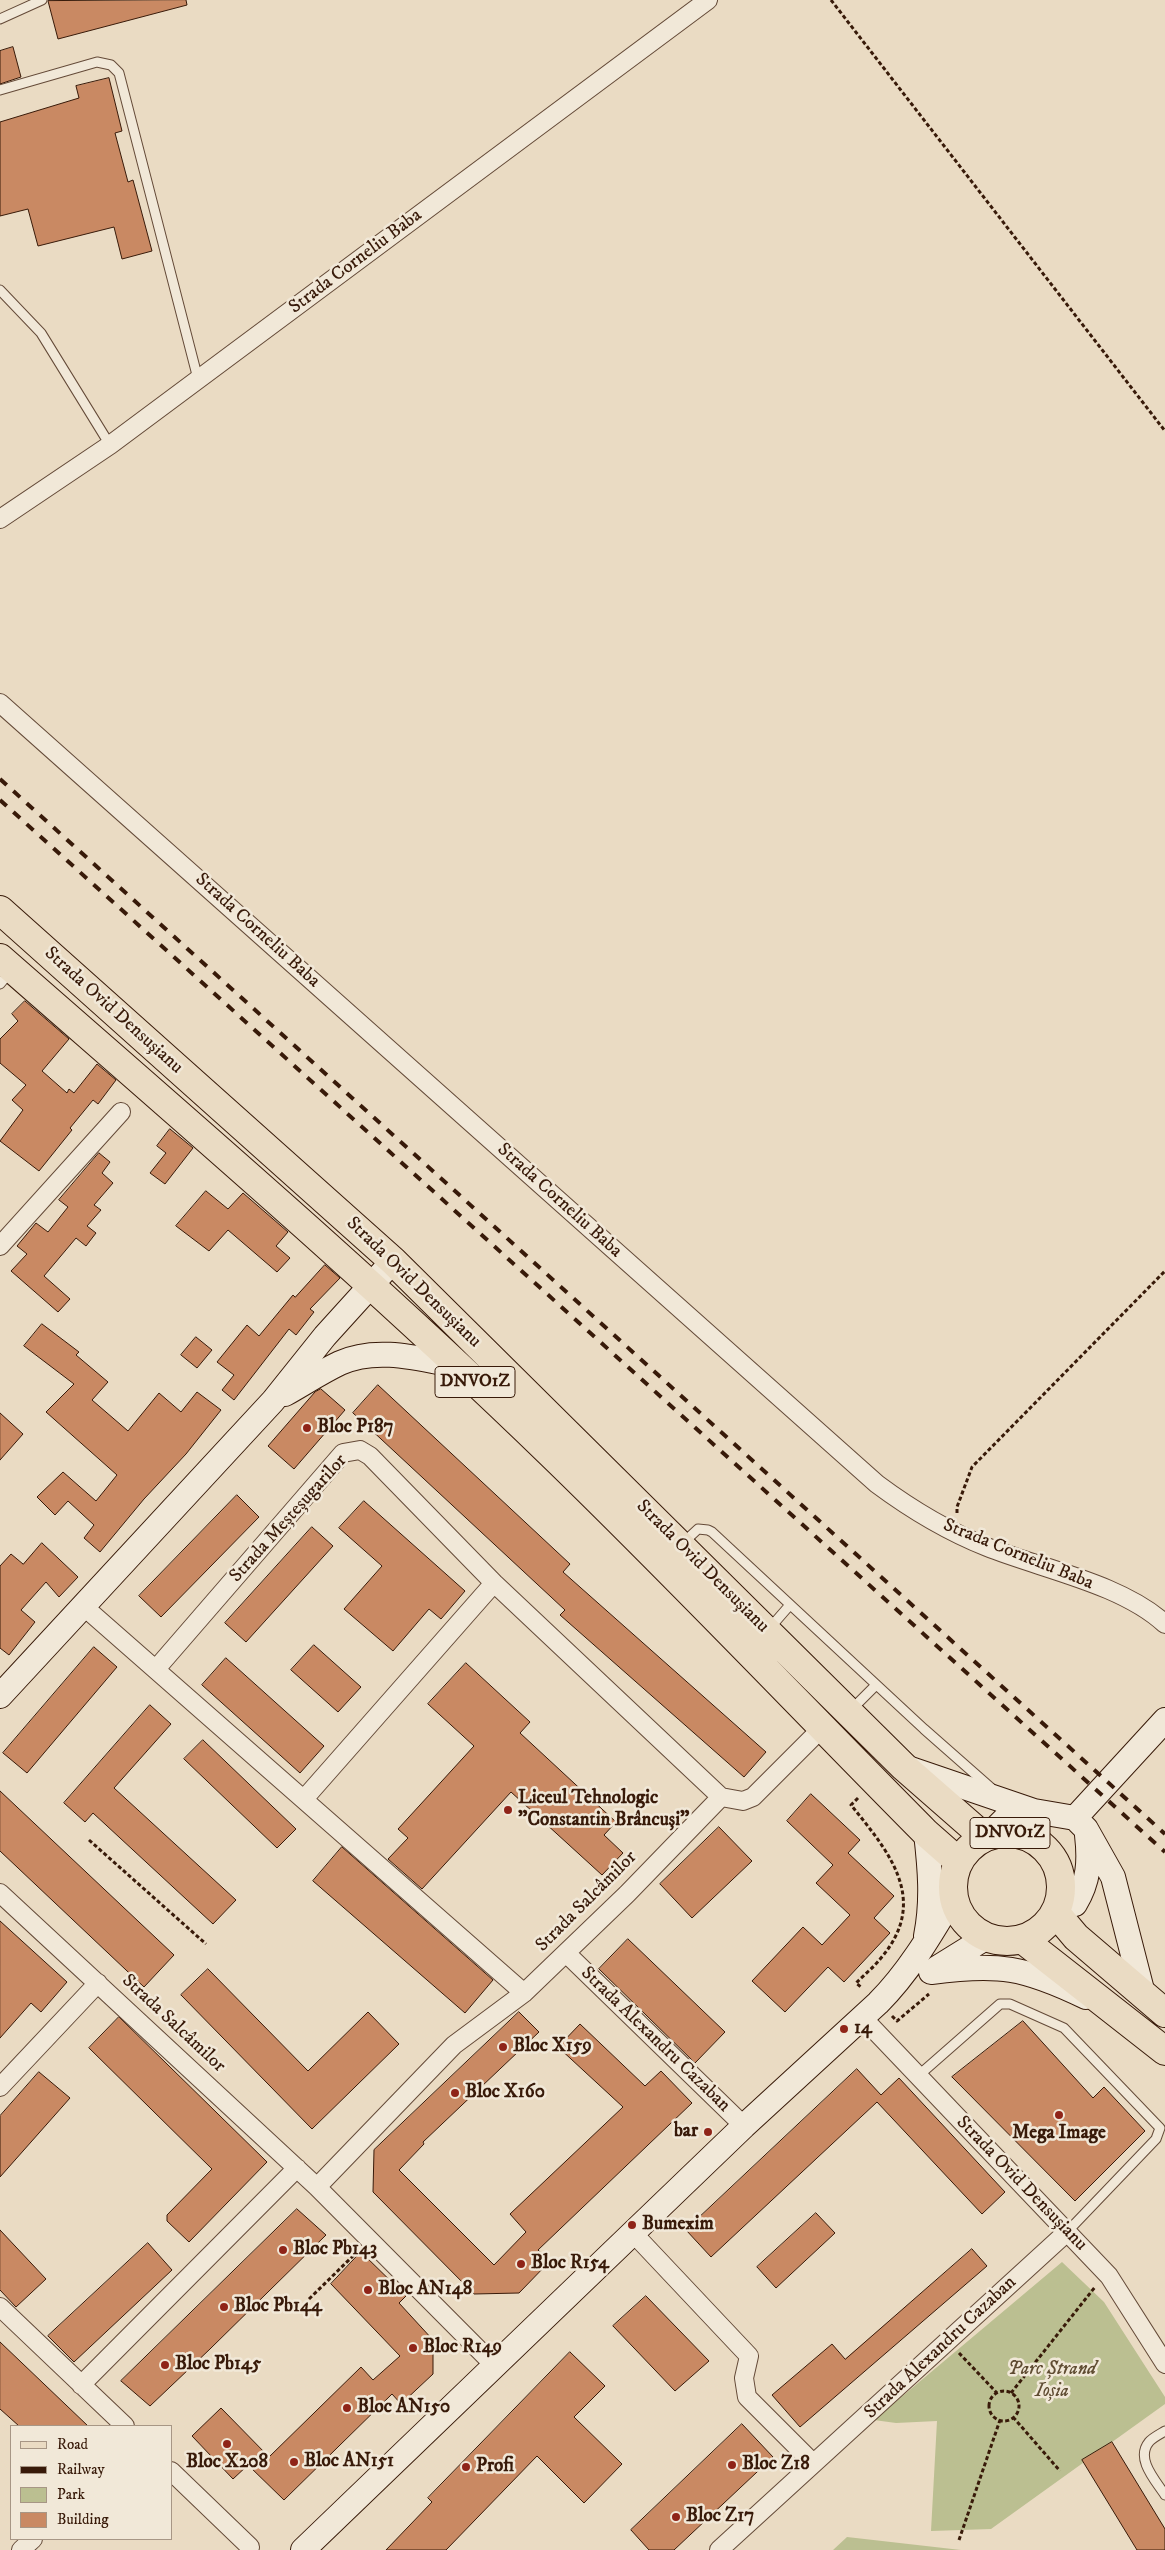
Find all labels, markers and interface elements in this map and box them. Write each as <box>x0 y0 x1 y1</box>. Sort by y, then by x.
street label: Strada Corneliu Baba <box>285 205 427 319</box>
street label: Strada Corneliu Baba <box>190 869 324 993</box>
street label: Strada Ovid Densușianu <box>39 943 187 1079</box>
street label: Strada Corneliu Baba <box>492 1139 626 1263</box>
street label: Strada Ovid Densușianu <box>341 1213 485 1353</box>
road number: DNVO1Z <box>435 1366 515 1398</box>
place label: Bloc P187 <box>317 1417 394 1439</box>
marker: Bloc P187 <box>301 1422 313 1434</box>
street label: Strada Meșteșugarilor <box>225 1450 353 1588</box>
street label: Strada Ovid Densușianu <box>631 1496 773 1638</box>
street label: Strada Corneliu Baba <box>939 1514 1097 1596</box>
place label: Liceul Tehnologic "Constantin Brâncuși" <box>518 1788 690 1832</box>
marker: Liceul Tehnologic "Constantin Brâncuși" <box>502 1804 514 1816</box>
road number: DNVO1Z <box>970 1818 1050 1849</box>
street label: Strada Salcâmilor <box>532 1847 642 1957</box>
street label: Strada Alexandru Cazaban <box>575 1963 735 2117</box>
street label: Strada Salcâmilor <box>116 1970 230 2078</box>
place label: 14 <box>854 2018 872 2040</box>
marker: 14 <box>838 2023 850 2035</box>
place label: Bloc X159 <box>513 2036 592 2058</box>
marker: Bloc X159 <box>497 2041 509 2053</box>
place label: Bloc X160 <box>465 2082 545 2104</box>
marker: Bloc X160 <box>449 2087 461 2099</box>
marker: Mega Image <box>1053 2109 1065 2121</box>
street label: Strada Ovid Densușianu <box>951 2112 1091 2256</box>
place label: bar <box>674 2121 698 2143</box>
place label: Mega Image <box>1012 2123 1106 2145</box>
marker: bar <box>702 2126 714 2138</box>
place label: Bumexim <box>642 2214 714 2236</box>
marker: Bumexim <box>626 2219 638 2231</box>
place label: Bloc Pb143 <box>293 2239 377 2261</box>
marker: Bloc Pb143 <box>277 2244 289 2256</box>
place label: Bloc R154 <box>531 2253 609 2275</box>
marker: Bloc R154 <box>515 2258 527 2270</box>
street label: Strada Alexandru Cazaban <box>860 2272 1022 2424</box>
place label: Bloc AN148 <box>378 2279 472 2301</box>
marker: Bloc AN148 <box>362 2284 374 2296</box>
place label: Bloc Pb144 <box>234 2296 322 2318</box>
marker: Bloc Pb144 <box>218 2301 230 2313</box>
place label: Bloc R149 <box>423 2337 502 2359</box>
marker: Bloc R149 <box>407 2342 419 2354</box>
place label: Bloc Pb145 <box>175 2354 261 2376</box>
marker: Bloc Pb145 <box>159 2359 171 2371</box>
park label: Parc Ștrand Ioșia <box>1008 2359 1096 2403</box>
place label: Bloc AN150 <box>357 2397 450 2419</box>
marker: Bloc AN150 <box>341 2402 353 2414</box>
legend <box>10 2425 172 2540</box>
text: Road <box>57 2435 88 2454</box>
marker: Bloc X208 <box>221 2438 233 2450</box>
place label: Bloc AN151 <box>304 2451 394 2473</box>
place label: Bloc X208 <box>186 2452 268 2474</box>
place label: Bloc Z18 <box>742 2454 810 2476</box>
marker: Bloc AN151 <box>288 2456 300 2468</box>
place label: Profi <box>476 2456 514 2478</box>
marker: Bloc Z18 <box>726 2459 738 2471</box>
text: Railway <box>57 2460 105 2479</box>
marker: Profi <box>460 2461 472 2473</box>
text: Park <box>57 2485 85 2504</box>
place label: Bloc Z17 <box>686 2506 754 2528</box>
text: Building <box>57 2510 109 2529</box>
marker: Bloc Z17 <box>670 2511 682 2523</box>

